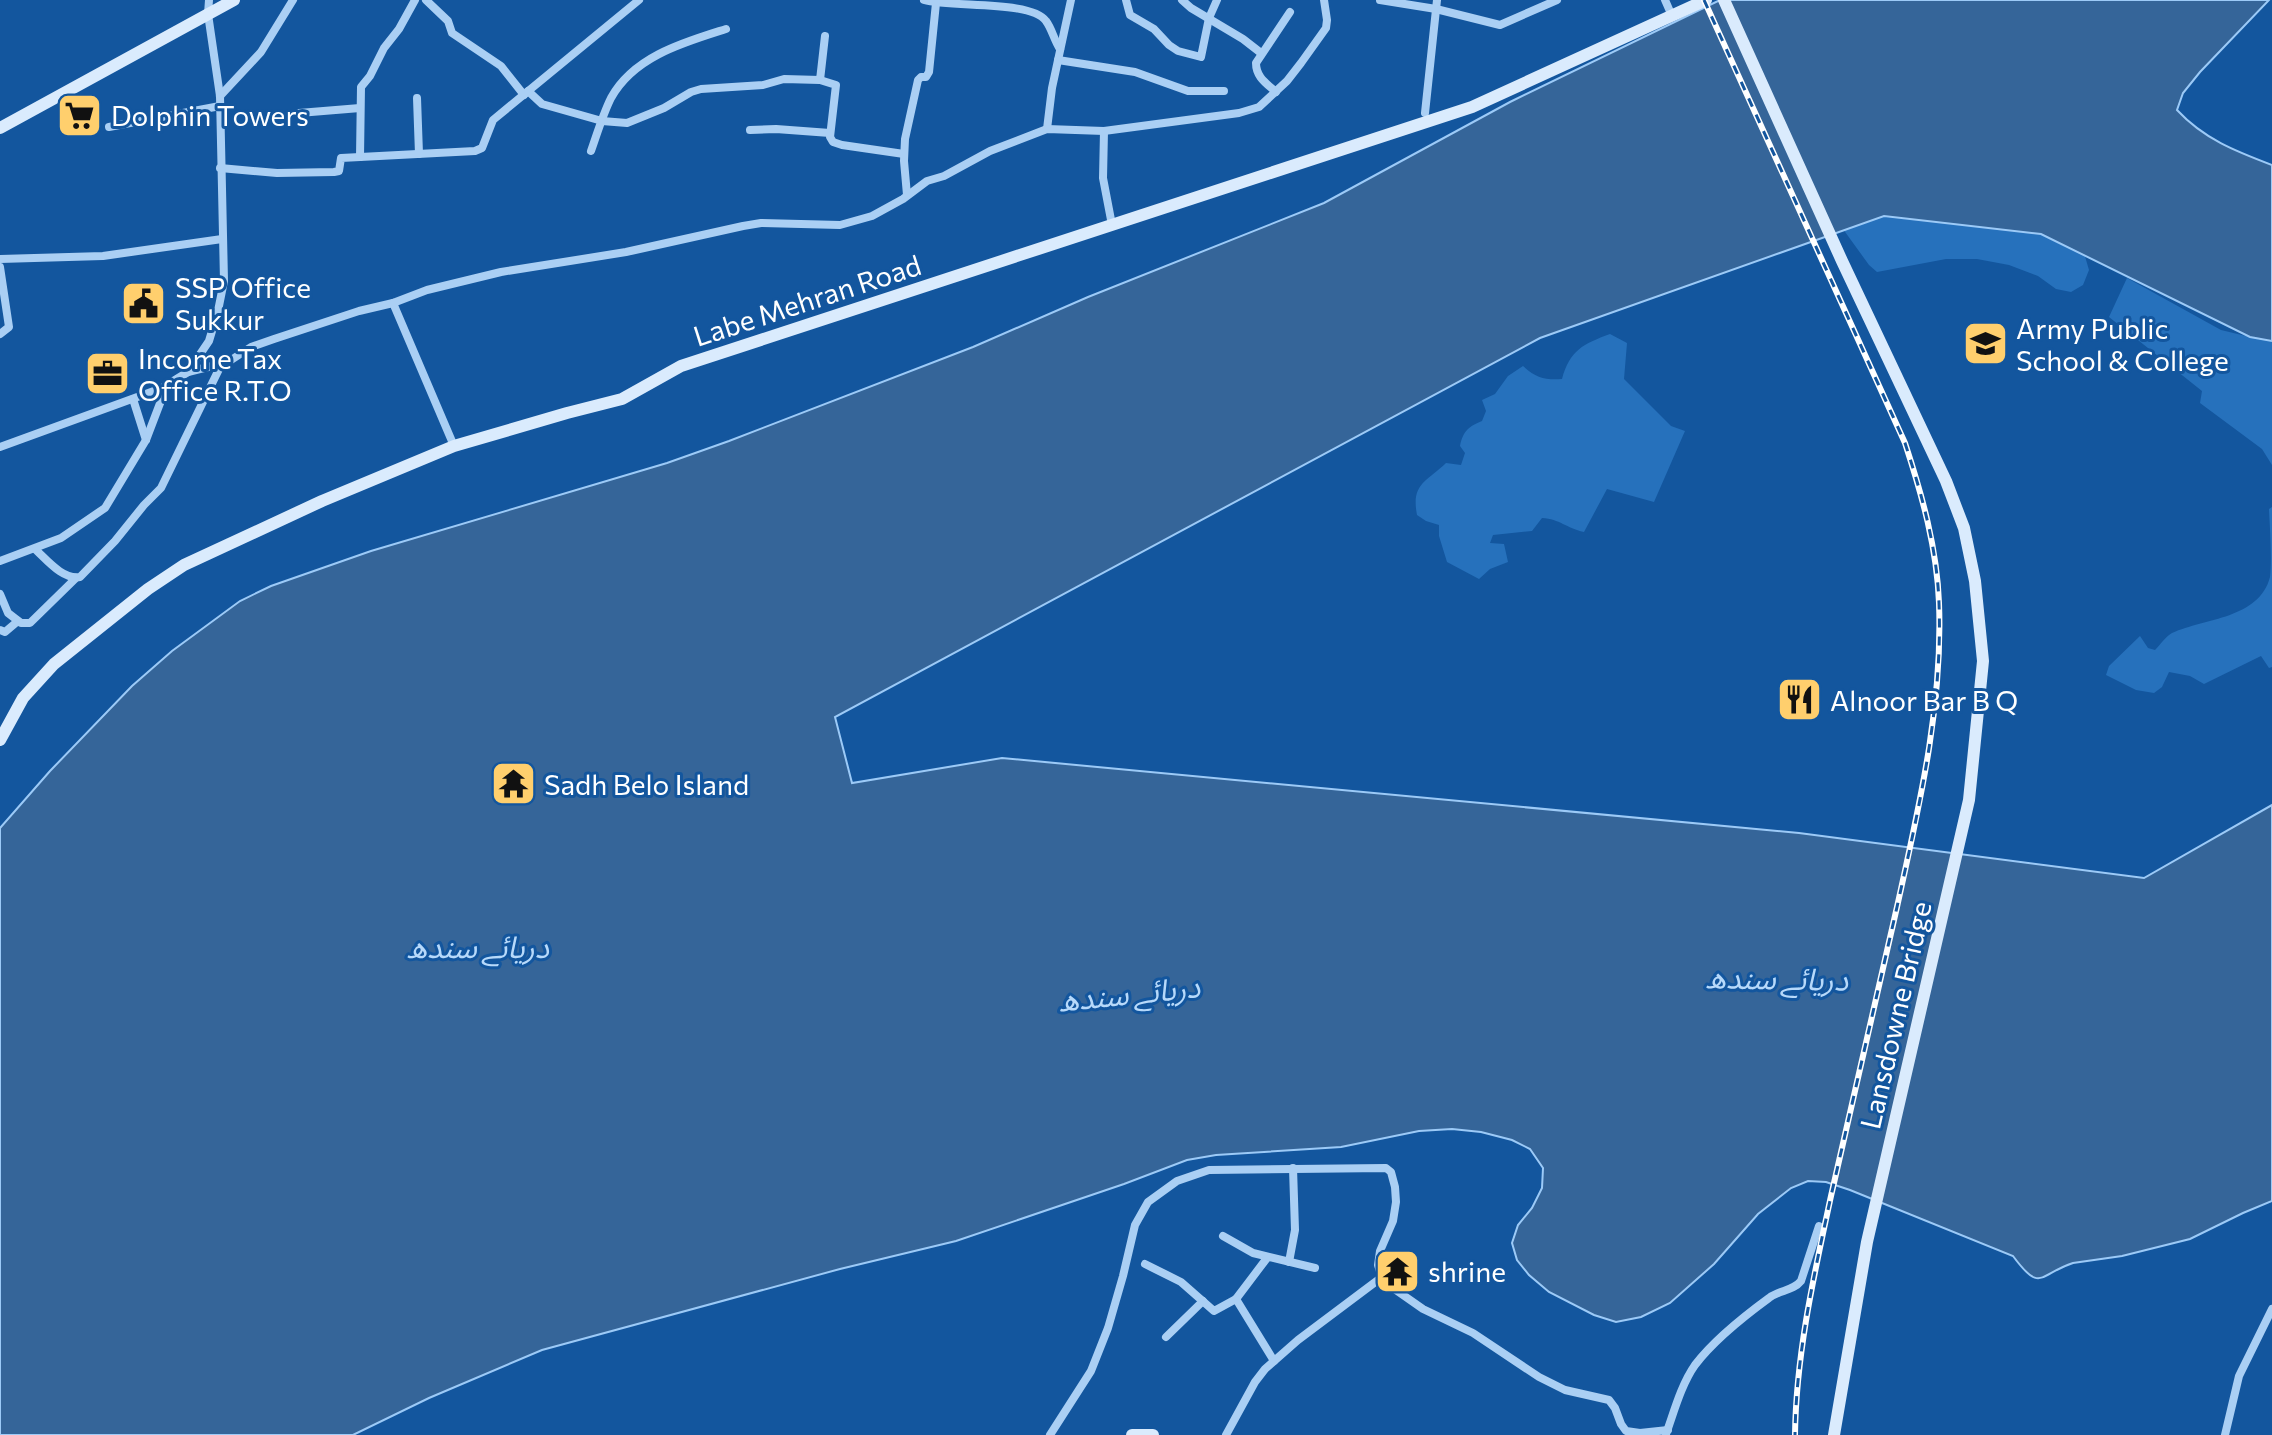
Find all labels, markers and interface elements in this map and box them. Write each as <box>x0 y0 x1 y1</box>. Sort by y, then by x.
supermarket icon: Dolphin Towers <box>56 91 104 139</box>
place label: Dolphin Towers <box>111 98 309 132</box>
street label: Labe Mehran Road <box>689 247 925 353</box>
place label: SSP Office Sukkur <box>175 270 311 336</box>
public building icon: SSP Office Sukkur <box>120 279 168 327</box>
place label: Army Public School & College <box>2016 311 2229 377</box>
school or university icon: Army Public School & College <box>1961 320 2009 368</box>
place label: Income Tax Office R.T.O <box>138 341 292 407</box>
office icon: Income Tax Office R.T.O <box>83 350 131 398</box>
restaurant icon: Alnoor Bar B Q <box>1775 676 1823 724</box>
place label: Alnoor Bar B Q <box>1830 683 2018 717</box>
temple icon: Sadh Belo Island <box>489 760 537 808</box>
place label: Sadh Belo Island <box>544 767 749 801</box>
street label: Lansdowne Bridge <box>1852 898 1938 1132</box>
water label: دریائے سندھ <box>407 927 550 967</box>
water label: دریائے سندھ <box>1705 957 1849 1000</box>
water label: دریائے سندھ <box>1056 966 1203 1021</box>
temple icon: shrine <box>1373 1247 1421 1295</box>
place label: shrine <box>1428 1254 1506 1288</box>

